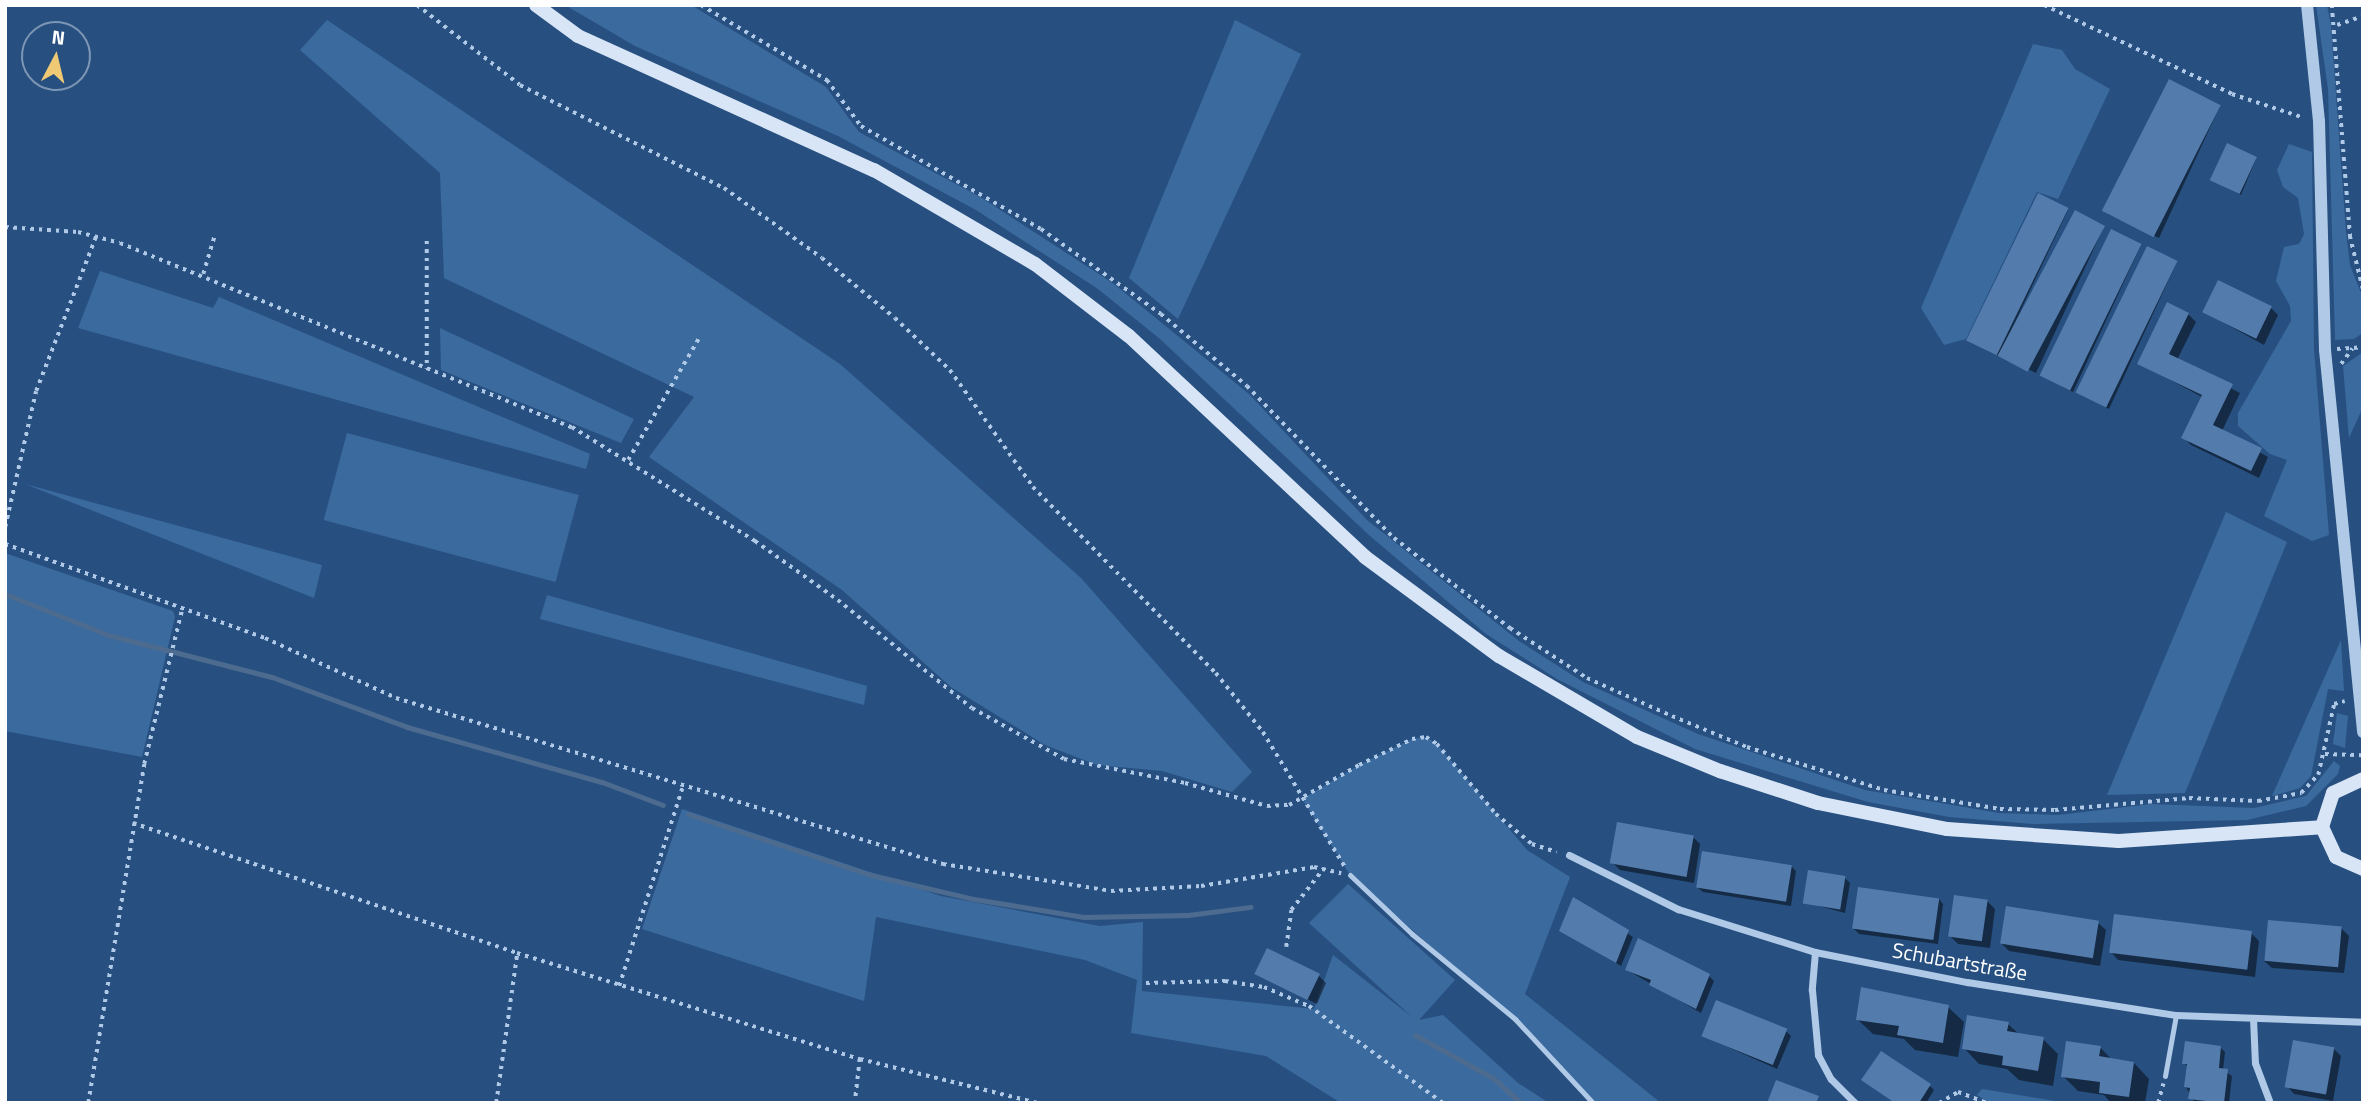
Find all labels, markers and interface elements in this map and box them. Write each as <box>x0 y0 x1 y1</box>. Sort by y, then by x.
north arrow <box>21 21 91 91</box>
text: N <box>50 21 67 52</box>
street label: Schubartstraße <box>1890 937 2030 985</box>

